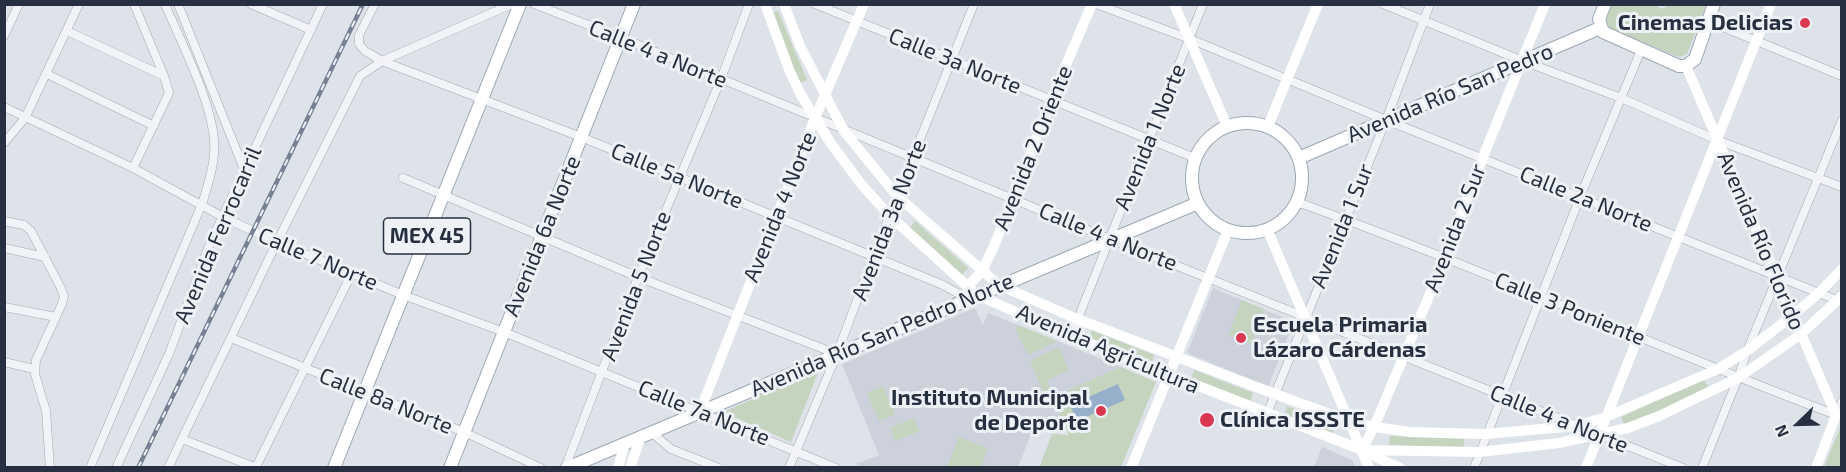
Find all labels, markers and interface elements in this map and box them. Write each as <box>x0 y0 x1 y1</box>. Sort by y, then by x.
place label: Cinemas Delicias <box>1618 10 1793 36</box>
street label: Calle 4 a Norte <box>585 14 731 94</box>
marker: Cinemas Delicias <box>1798 16 1812 30</box>
street label: Calle 3a Norte <box>885 22 1025 100</box>
street label: Avenida Río San Pedro <box>1343 38 1557 148</box>
street label: Avenida 1 Norte <box>1109 60 1191 214</box>
street label: Avenida 2 Oriente <box>988 62 1078 234</box>
street label: Avenida 4 Norte <box>738 128 822 286</box>
street label: Avenida 3a Norte <box>846 136 932 304</box>
street label: Calle 5a Norte <box>607 138 747 214</box>
street label: Avenida Ferrocarril <box>169 142 267 328</box>
street label: Avenida Río Florido <box>1712 148 1810 334</box>
street label: Avenida 6a Norte <box>498 152 586 320</box>
street label: Avenida 1 Sur <box>1305 160 1379 292</box>
street label: Avenida 2 Sur <box>1418 160 1492 296</box>
street label: Calle 2a Norte <box>1516 160 1656 238</box>
street label: Calle 4 a Norte <box>1035 197 1181 277</box>
street label: Avenida 5 Norte <box>595 207 677 365</box>
road number: MEX 45 <box>384 218 470 254</box>
street label: Calle 7 Norte <box>254 222 382 296</box>
street label: Calle 3 Poniente <box>1491 267 1649 351</box>
street label: Avenida Río San Pedro Norte <box>746 268 1018 402</box>
street label: Avenida Agricultura <box>1013 299 1203 399</box>
place label: Escuela Primaria Lázaro Cárdenas <box>1253 312 1428 364</box>
marker: Escuela Primaria Lázaro Cárdenas <box>1234 331 1248 345</box>
street label: Calle 8a Norte <box>315 362 457 440</box>
street label: Calle 7a Norte <box>634 375 774 451</box>
street label: Calle 4 a Norte <box>1486 379 1632 459</box>
place label: Instituto Municipal de Deporte <box>891 385 1089 436</box>
north arrow <box>1768 394 1828 454</box>
marker: Instituto Municipal de Deporte <box>1094 404 1108 418</box>
place label: Clínica ISSSTE <box>1220 407 1365 433</box>
marker: Clínica ISSSTE <box>1198 411 1216 429</box>
text: N <box>1770 422 1792 440</box>

